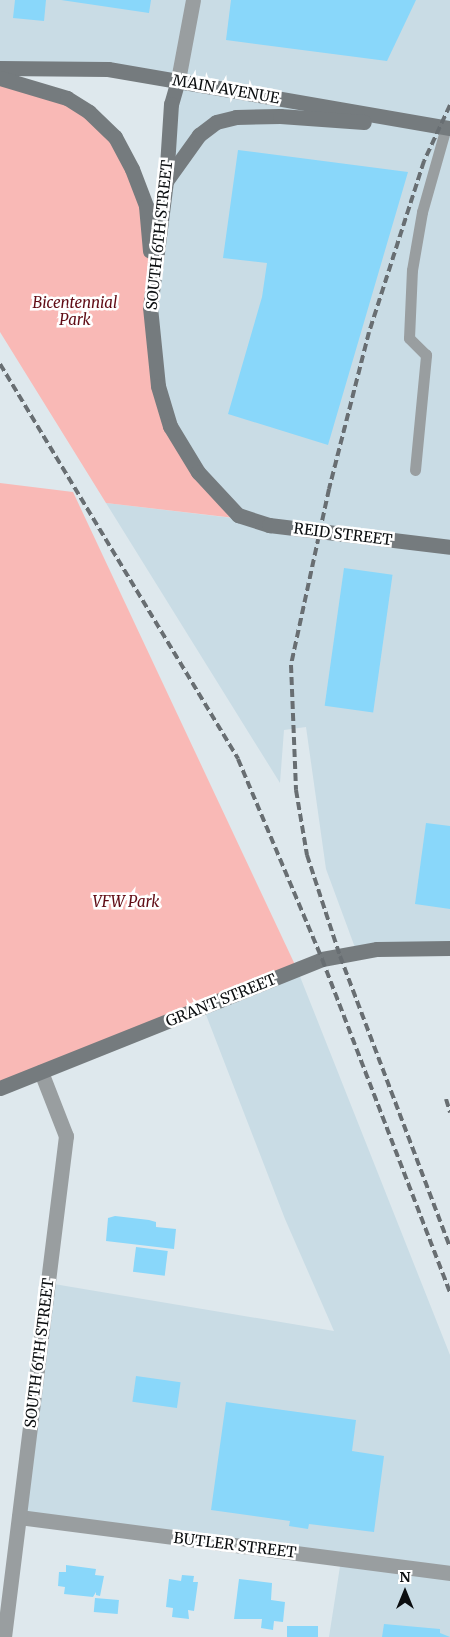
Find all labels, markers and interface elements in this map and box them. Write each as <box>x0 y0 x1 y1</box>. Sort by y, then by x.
street label: MAIN AVENUE <box>171 71 281 107</box>
street label: SOUTH 6TH STREET <box>142 159 176 311</box>
park label: Bicentennial Park <box>33 293 117 328</box>
street label: REID STREET <box>293 519 393 549</box>
park label: VFW Park <box>92 893 160 911</box>
street label: GRANT STREET <box>163 970 279 1030</box>
street label: SOUTH 6TH STREET <box>21 1277 57 1429</box>
street label: BUTLER STREET <box>173 1529 297 1561</box>
north arrow <box>380 1567 430 1617</box>
text: N <box>399 1568 411 1586</box>

